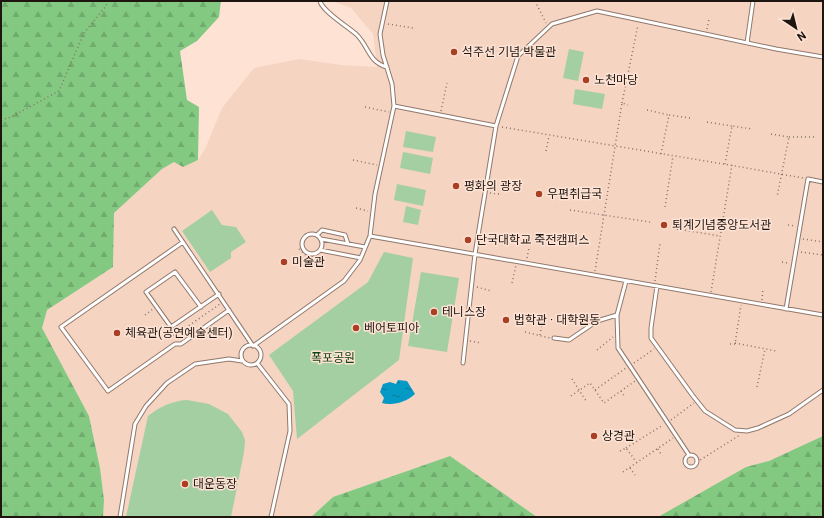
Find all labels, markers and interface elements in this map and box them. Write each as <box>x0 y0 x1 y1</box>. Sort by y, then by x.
north arrow <box>776 8 816 48</box>
text: N <box>794 28 808 43</box>
place label: 석주선 기념 박물관 <box>462 45 556 59</box>
marker: 석주선 기념 박물관 <box>449 47 459 57</box>
place label: 노천마당 <box>594 73 638 87</box>
marker: 노천마당 <box>581 75 591 85</box>
place label: 평화의 광장 <box>464 179 522 193</box>
marker: 평화의 광장 <box>451 181 461 191</box>
place label: 우편취급국 <box>547 187 602 201</box>
marker: 우편취급국 <box>534 189 544 199</box>
place label: 퇴계기념중앙도서관 <box>672 218 771 232</box>
marker: 퇴계기념중앙도서관 <box>659 220 669 230</box>
place label: 단국대학교 죽전캠퍼스 <box>476 233 589 247</box>
marker: 단국대학교 죽전캠퍼스 <box>463 235 473 245</box>
place label: 미술관 <box>292 255 325 269</box>
marker: 미술관 <box>279 257 289 267</box>
place label: 테니스장 <box>442 305 486 319</box>
marker: 테니스장 <box>429 307 439 317</box>
place label: 법학관 · 대학원동 <box>514 313 600 327</box>
marker: 법학관 · 대학원동 <box>501 315 511 325</box>
place label: 베어토피아 <box>364 321 419 335</box>
marker: 베어토피아 <box>351 323 361 333</box>
place label: 체육관(공연예술센터) <box>125 326 233 340</box>
marker: 체육관(공연예술센터) <box>112 328 122 338</box>
park label: 폭포공원 <box>311 351 355 365</box>
place label: 상경관 <box>602 429 635 443</box>
marker: 상경관 <box>589 431 599 441</box>
place label: 대운동장 <box>193 477 237 491</box>
marker: 대운동장 <box>180 479 190 489</box>

